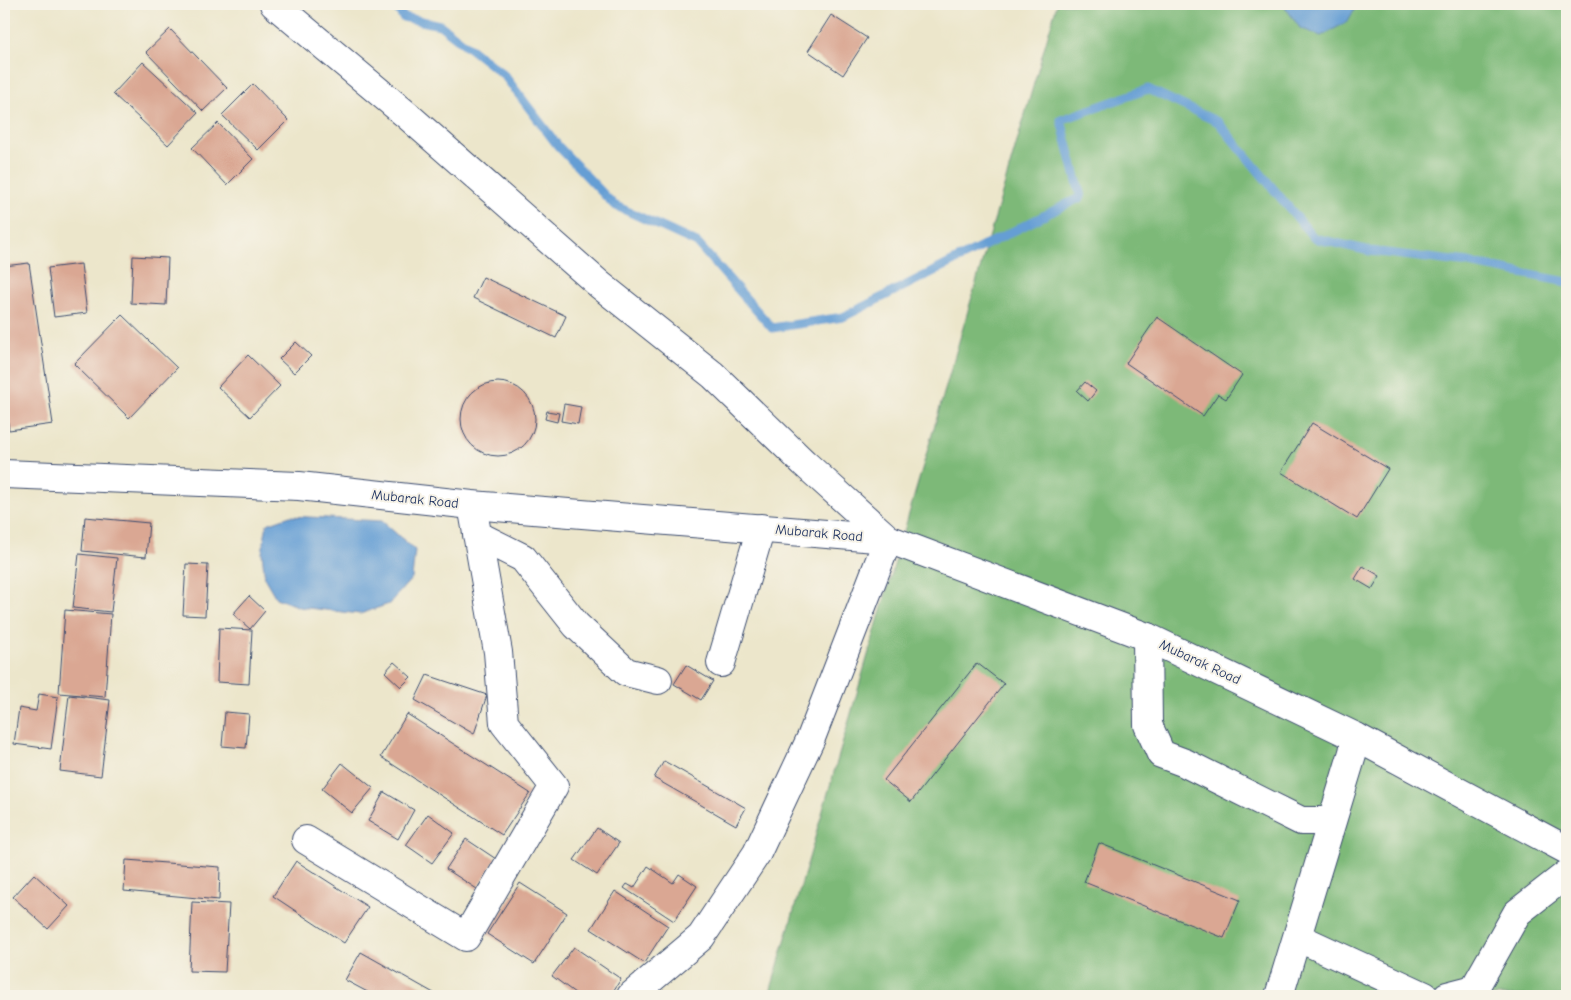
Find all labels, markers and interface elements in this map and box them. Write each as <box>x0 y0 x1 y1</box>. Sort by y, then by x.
street label: Mubarak Road <box>370 486 460 512</box>
street label: Mubarak Road <box>775 521 863 545</box>
street label: Mubarak Road <box>1157 636 1243 688</box>

